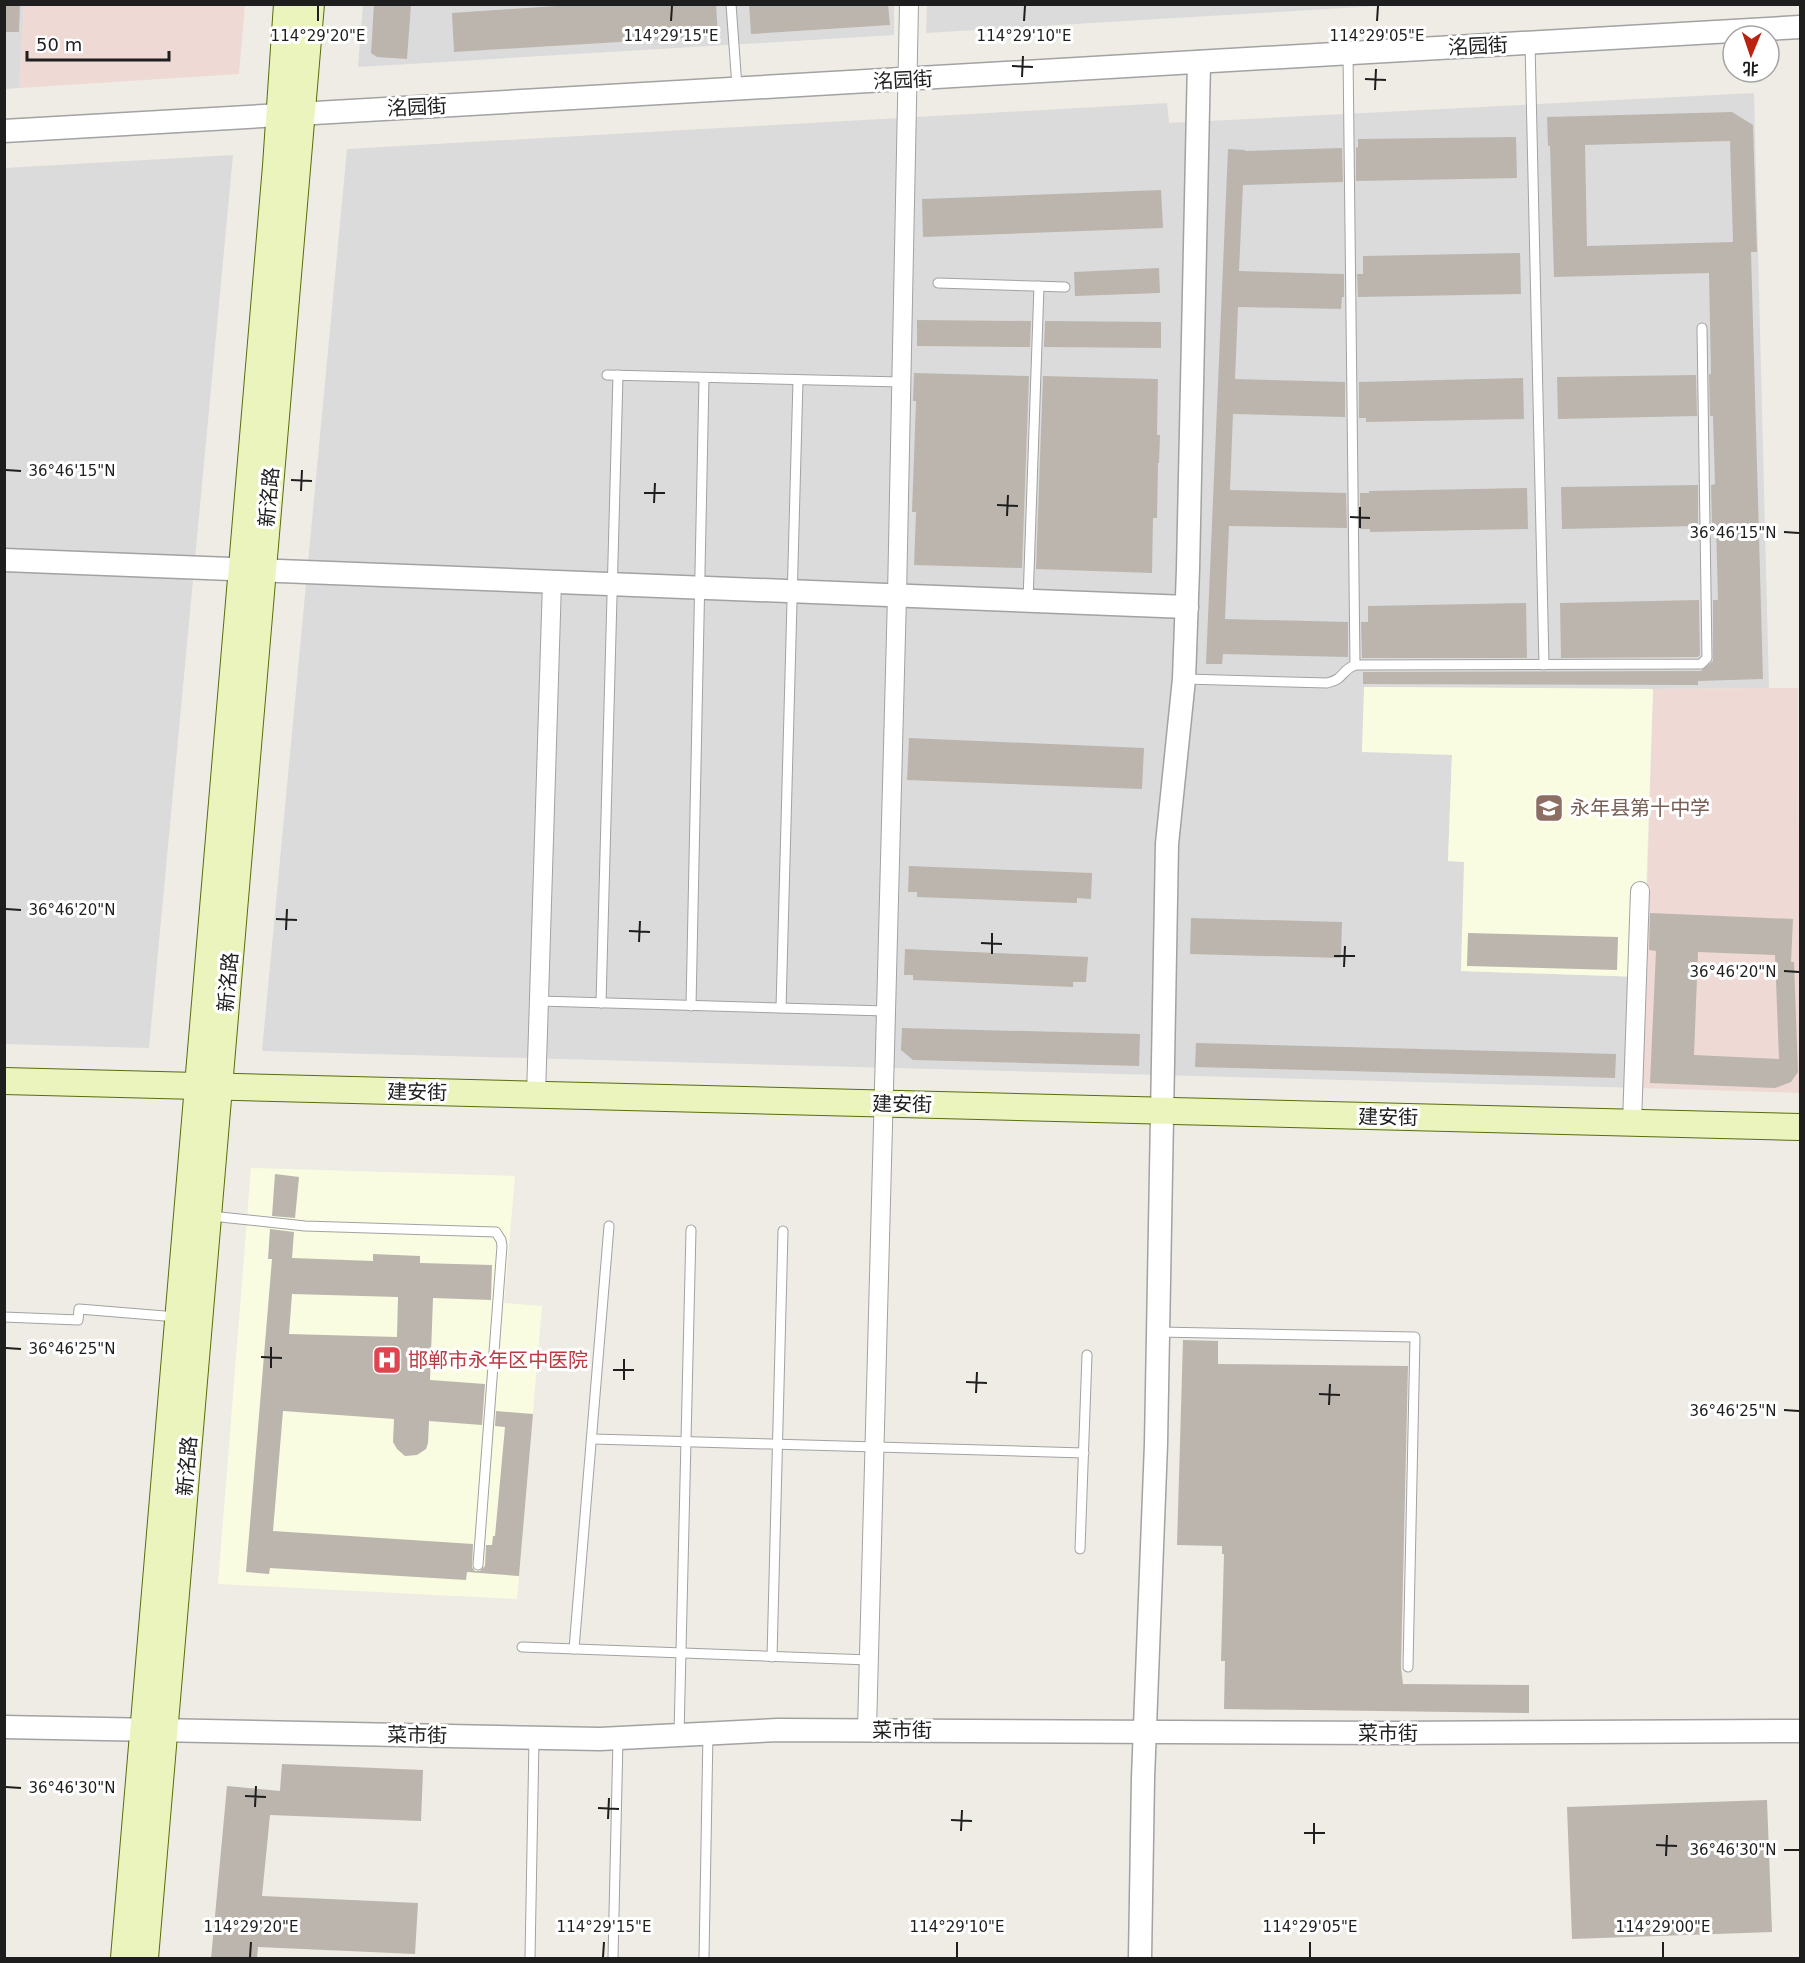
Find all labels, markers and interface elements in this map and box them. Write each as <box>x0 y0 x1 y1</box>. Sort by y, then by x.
scale bar <box>27 24 170 62</box>
north arrow <box>1721 24 1781 84</box>
text: 114°29'20"E <box>271 27 365 45</box>
text: 114°29'15"E <box>624 27 718 45</box>
text: 114°29'10"E <box>977 27 1071 45</box>
text: 114°29'05"E <box>1330 27 1424 45</box>
street label: 洺园街 <box>1447 32 1509 60</box>
text: 50 m <box>36 34 82 55</box>
text: 北 <box>1742 59 1759 78</box>
street label: 洺园街 <box>872 66 934 94</box>
street label: 洺园街 <box>386 93 448 121</box>
text: 36°46'15"N <box>28 462 116 480</box>
street label: 新洺路 <box>254 466 284 528</box>
text: 36°46'15"N <box>1689 524 1777 542</box>
school or university icon: 永年县第十中学 <box>1533 792 1565 824</box>
place label: 永年县第十中学 <box>1570 796 1710 820</box>
text: 36°46'20"N <box>28 901 116 919</box>
street label: 新洺路 <box>213 951 243 1013</box>
text: 36°46'20"N <box>1689 963 1777 981</box>
street label: 建安街 <box>387 1079 447 1105</box>
street label: 建安街 <box>872 1091 932 1117</box>
street label: 建安街 <box>1358 1104 1418 1130</box>
text: 36°46'25"N <box>28 1340 116 1358</box>
hospital icon: 邯郸市永年区中医院 <box>371 1344 403 1376</box>
place label: 邯郸市永年区中医院 <box>408 1348 588 1372</box>
text: 36°46'25"N <box>1689 1402 1777 1420</box>
street label: 新洺路 <box>172 1435 202 1497</box>
street label: 菜市街 <box>872 1718 932 1742</box>
street label: 菜市街 <box>1358 1721 1418 1745</box>
street label: 菜市街 <box>387 1722 447 1748</box>
text: 36°46'30"N <box>28 1779 116 1797</box>
text: 36°46'30"N <box>1689 1841 1777 1859</box>
text: 114°29'20"E <box>204 1918 298 1936</box>
text: 114°29'15"E <box>557 1918 651 1936</box>
text: 114°29'10"E <box>910 1918 1004 1936</box>
text: 114°29'05"E <box>1263 1918 1357 1936</box>
text: 114°29'00"E <box>1616 1918 1710 1936</box>

